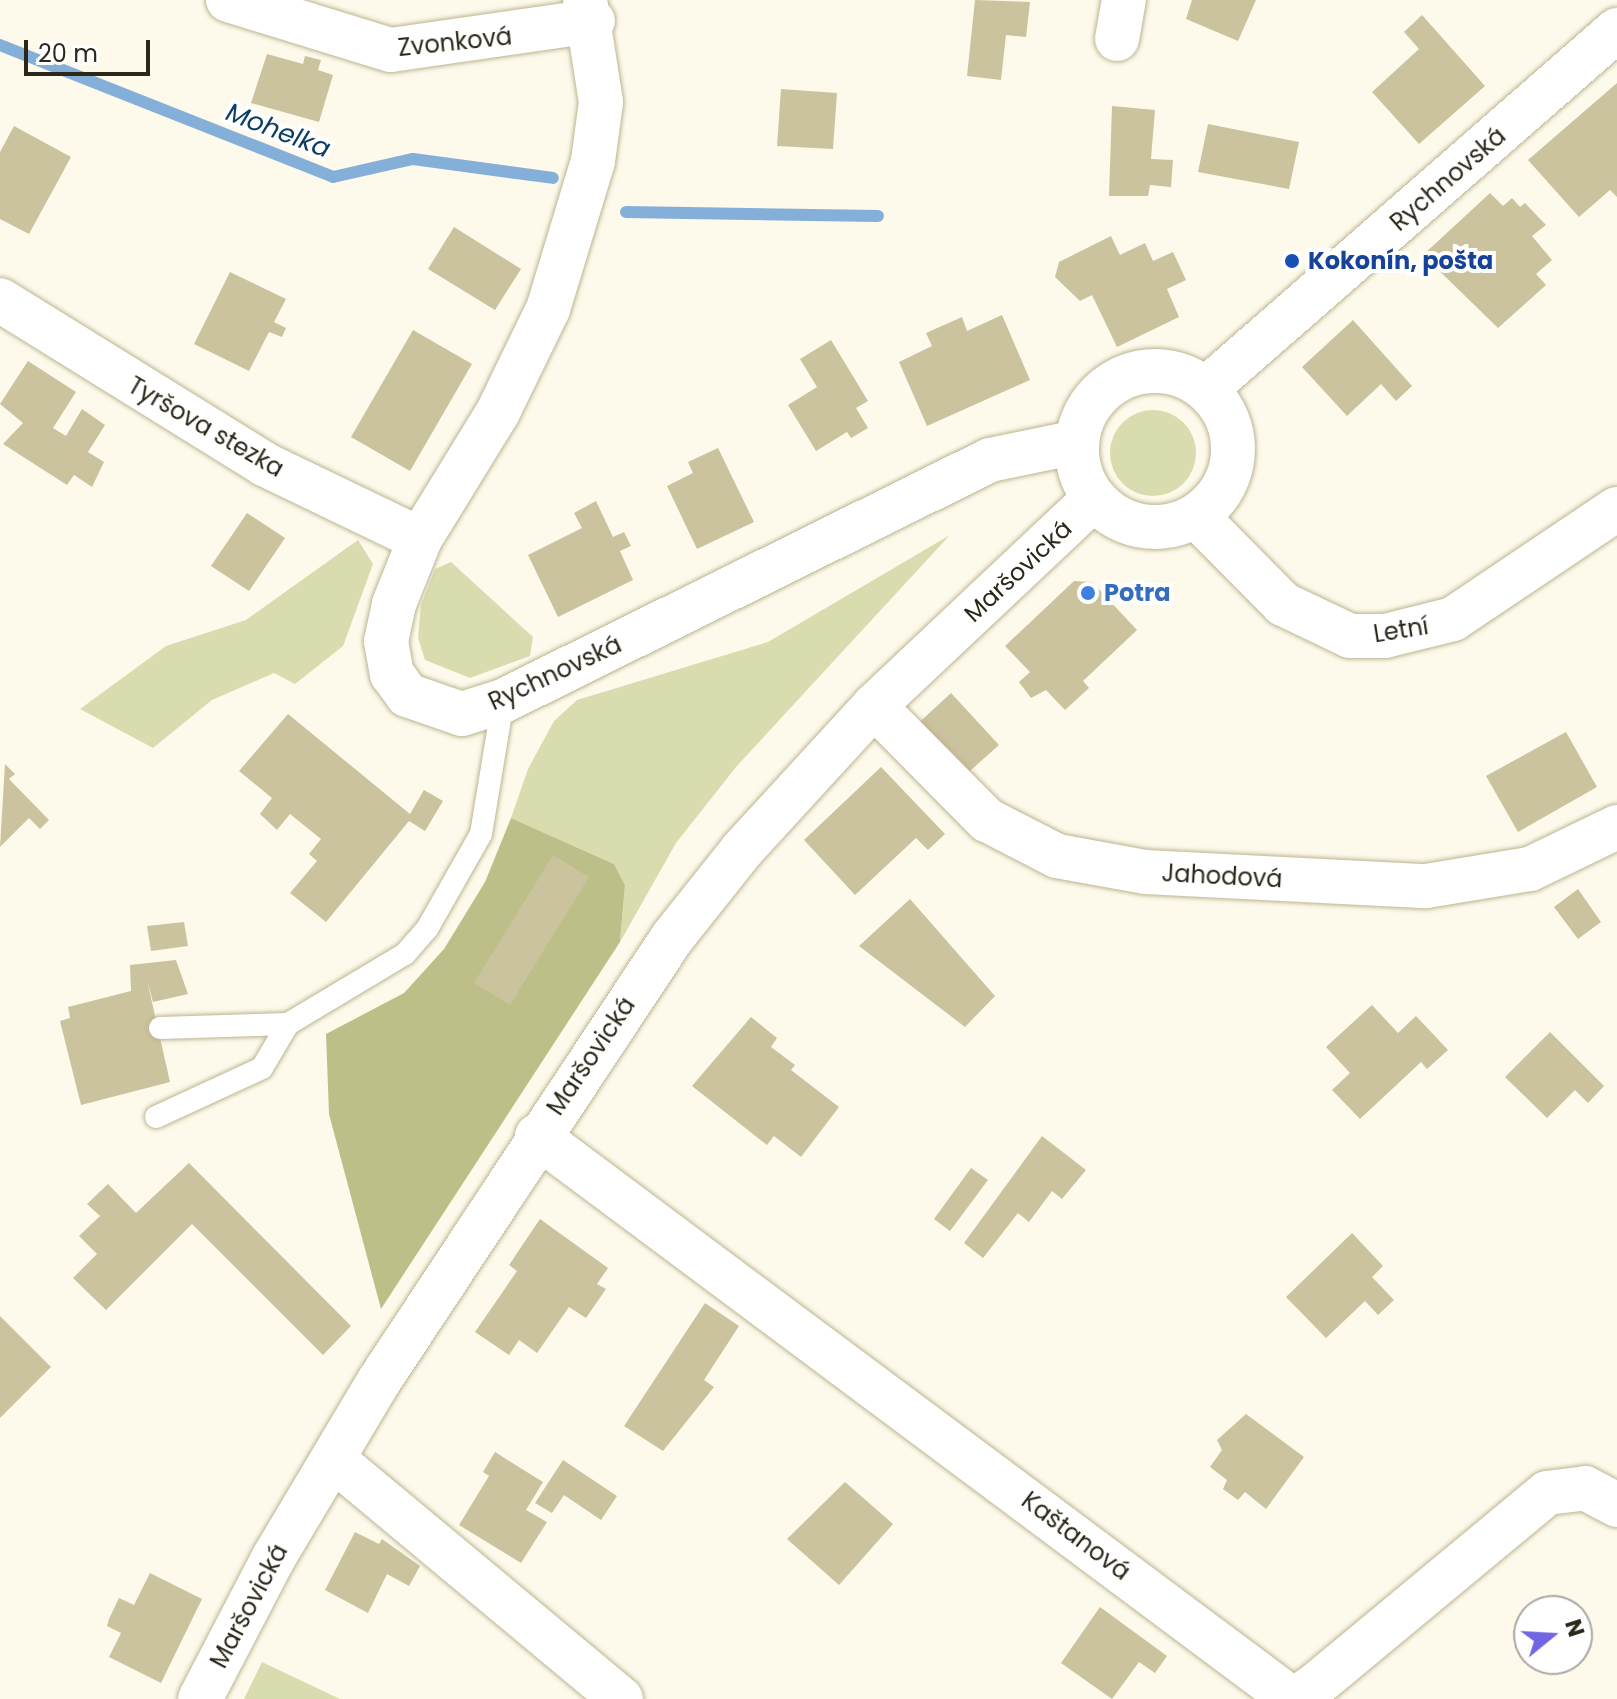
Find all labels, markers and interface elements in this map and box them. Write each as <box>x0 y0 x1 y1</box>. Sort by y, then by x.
street label: Zvonková <box>397 22 513 62</box>
scale bar <box>28 24 154 74</box>
text: 20 m <box>38 37 98 70</box>
water label: Mohelka <box>221 97 335 165</box>
street label: Rychnovská <box>1384 121 1512 237</box>
place label: Kokonín, pošta <box>1308 247 1493 275</box>
marker: Kokonín, pošta <box>1283 252 1301 270</box>
street label: Tyršova stezka <box>123 371 289 483</box>
street label: Maršovická <box>958 514 1078 628</box>
place label: Potra <box>1104 579 1171 607</box>
marker: Potra <box>1079 584 1097 602</box>
street label: Letní <box>1371 611 1431 649</box>
street label: Rychnovská <box>484 630 626 716</box>
street label: Jahodová <box>1161 858 1283 894</box>
street label: Maršovická <box>541 991 641 1121</box>
street label: Kaštanová <box>1016 1486 1136 1586</box>
street label: Maršovická <box>204 1539 294 1673</box>
north arrow <box>1513 1595 1593 1675</box>
text: N <box>1557 1615 1592 1641</box>

